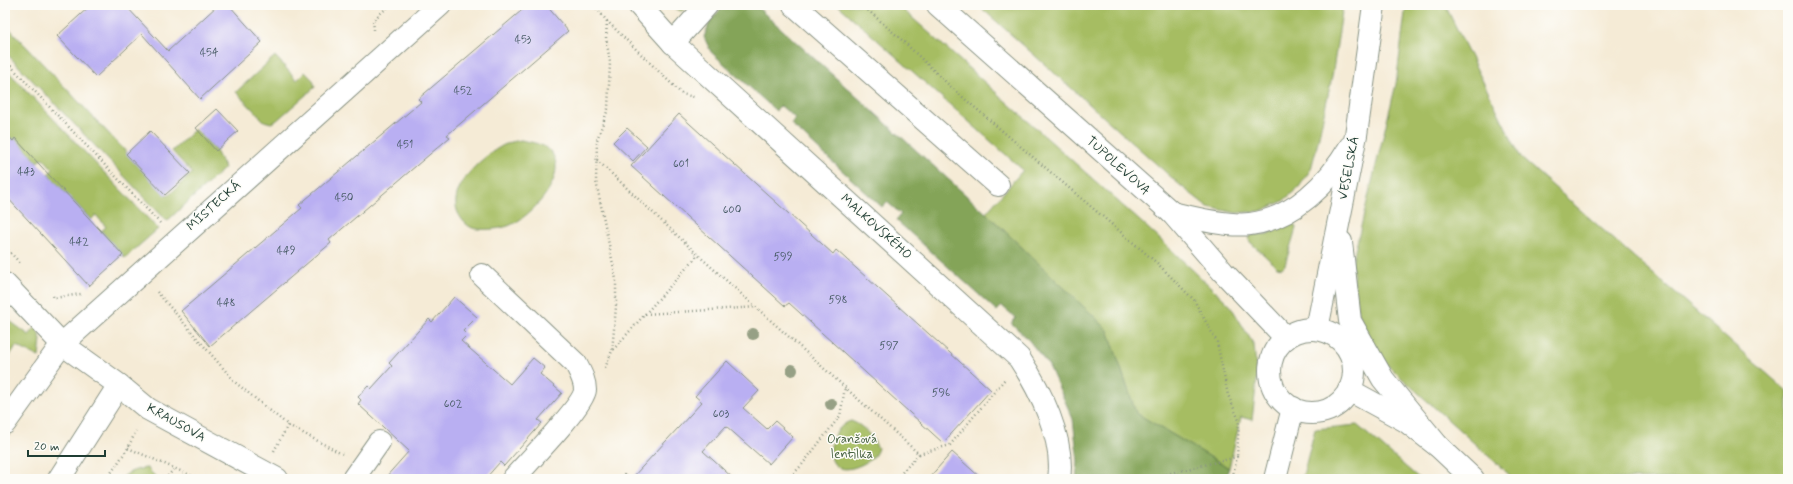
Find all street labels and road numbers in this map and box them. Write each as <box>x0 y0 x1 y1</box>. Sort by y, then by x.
street label: TUPOLEVOVA <box>1082 133 1154 199</box>
street label: VESELSKÁ <box>1334 135 1363 201</box>
street label: MÍSTECKÁ <box>183 176 245 235</box>
street label: MALKOVSKÉHO <box>837 190 916 264</box>
street label: KRAUSOVA <box>144 400 208 446</box>

